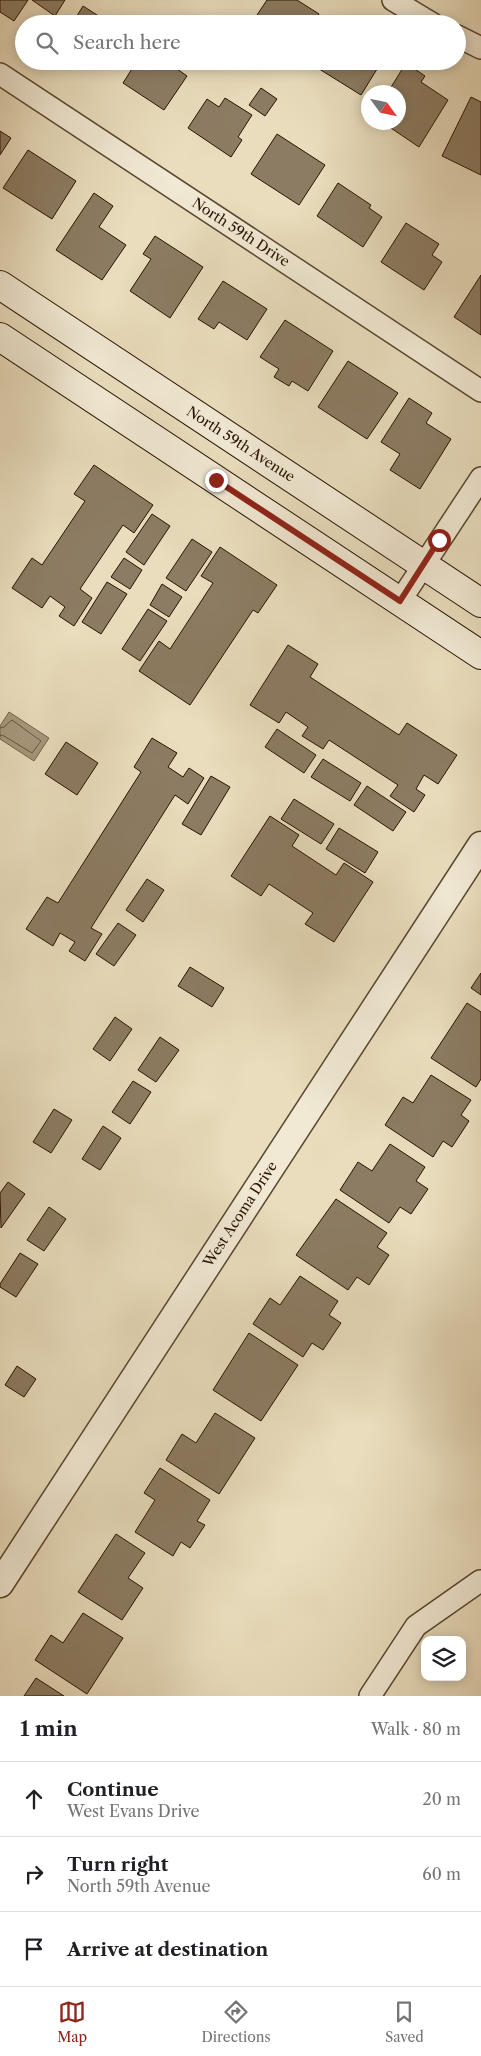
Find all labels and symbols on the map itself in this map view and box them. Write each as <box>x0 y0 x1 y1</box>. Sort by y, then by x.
north arrow <box>361 85 406 130</box>
street label: North 59th Drive <box>189 194 293 270</box>
street label: North 59th Avenue <box>183 402 299 486</box>
route end <box>205 469 228 492</box>
route start <box>428 529 451 552</box>
street label: West Acoma Drive <box>199 1158 281 1271</box>

